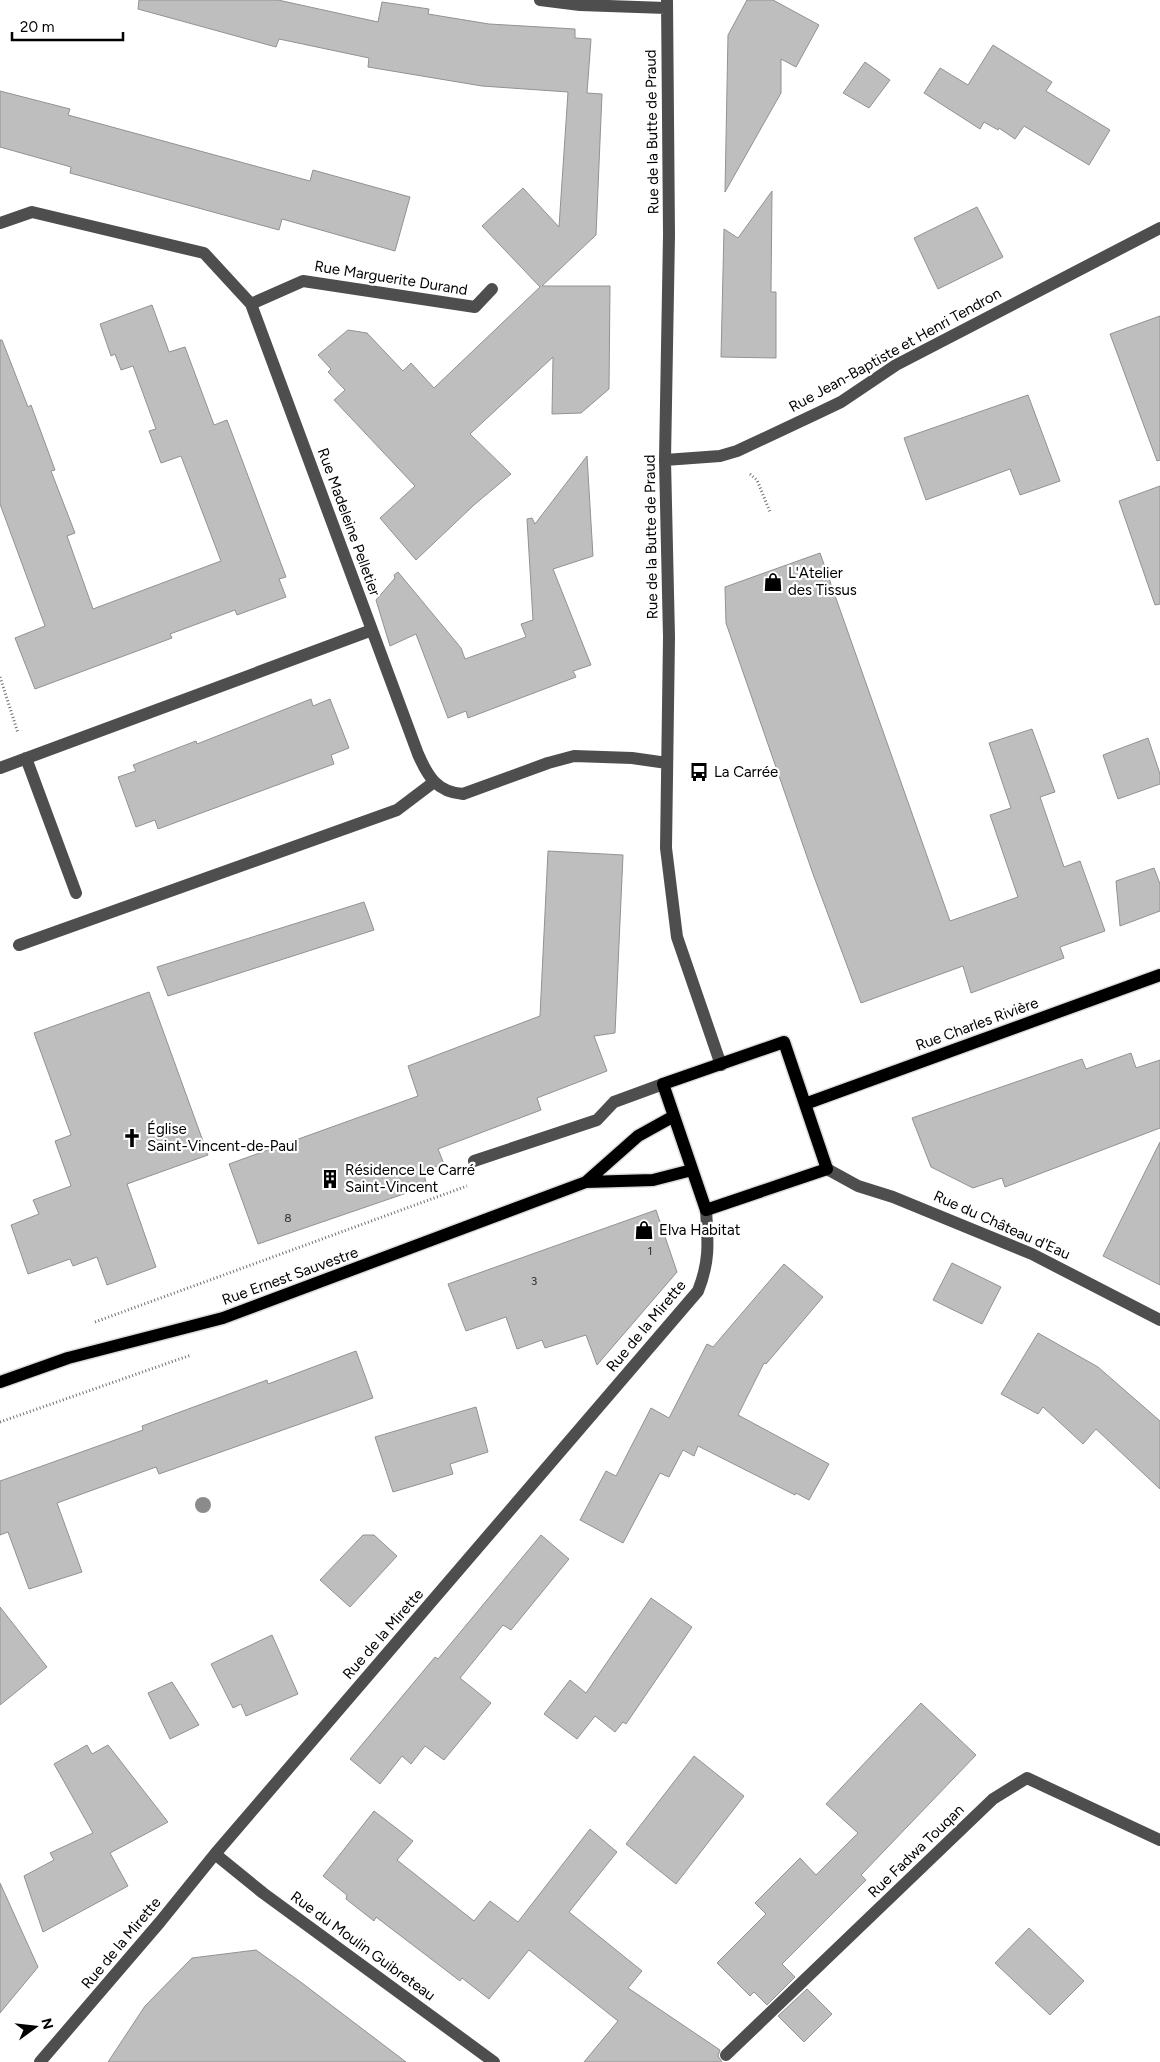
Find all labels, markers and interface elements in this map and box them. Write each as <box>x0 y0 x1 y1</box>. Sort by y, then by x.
scale bar <box>12 10 124 42</box>
text: 20 m <box>20 18 54 36</box>
street label: Rue de la Butte de Praud <box>642 49 662 215</box>
street label: Rue Marguerite Durand <box>313 257 469 299</box>
street label: Rue Jean-Baptiste et Henri Tendron <box>786 284 1004 416</box>
street label: Rue Madeleine Pelletier <box>314 446 384 598</box>
street label: Rue de la Butte de Praud <box>641 454 661 620</box>
place label: L'Atelier des Tissus <box>788 564 857 599</box>
shop icon: L'Atelier des Tissus <box>762 571 784 593</box>
bus stop icon: La Carrée <box>688 761 710 783</box>
place label: La Carrée <box>714 763 778 781</box>
street label: Rue Charles Rivière <box>913 993 1041 1055</box>
place label: Église Saint-Vincent-de-Paul <box>147 1120 298 1155</box>
church icon: Église Saint-Vincent-de-Paul <box>121 1127 143 1149</box>
place label: Résidence Le Carré Saint-Vincent <box>345 1161 475 1196</box>
building icon: Résidence Le Carré Saint-Vincent <box>319 1168 341 1190</box>
street label: Rue du Château d'Eau <box>931 1187 1073 1263</box>
house number: 8 <box>284 1211 292 1225</box>
shop icon: Elva Habitat <box>633 1219 655 1241</box>
place label: Elva Habitat <box>659 1221 741 1239</box>
street label: Rue Ernest Sauvestre <box>219 1243 361 1309</box>
house number: 1 <box>648 1244 652 1258</box>
house number: 3 <box>531 1274 537 1288</box>
street label: Rue de la Mirette <box>602 1277 690 1375</box>
street label: Rue de la Mirette <box>339 1585 427 1683</box>
street label: Rue Fadwa Touqan <box>864 1801 968 1901</box>
street label: Rue du Moulin Guibreteau <box>287 1887 439 2005</box>
street label: Rue de la Mirette <box>77 1894 165 1992</box>
north arrow <box>10 2002 60 2052</box>
text: N <box>37 2016 57 2031</box>

